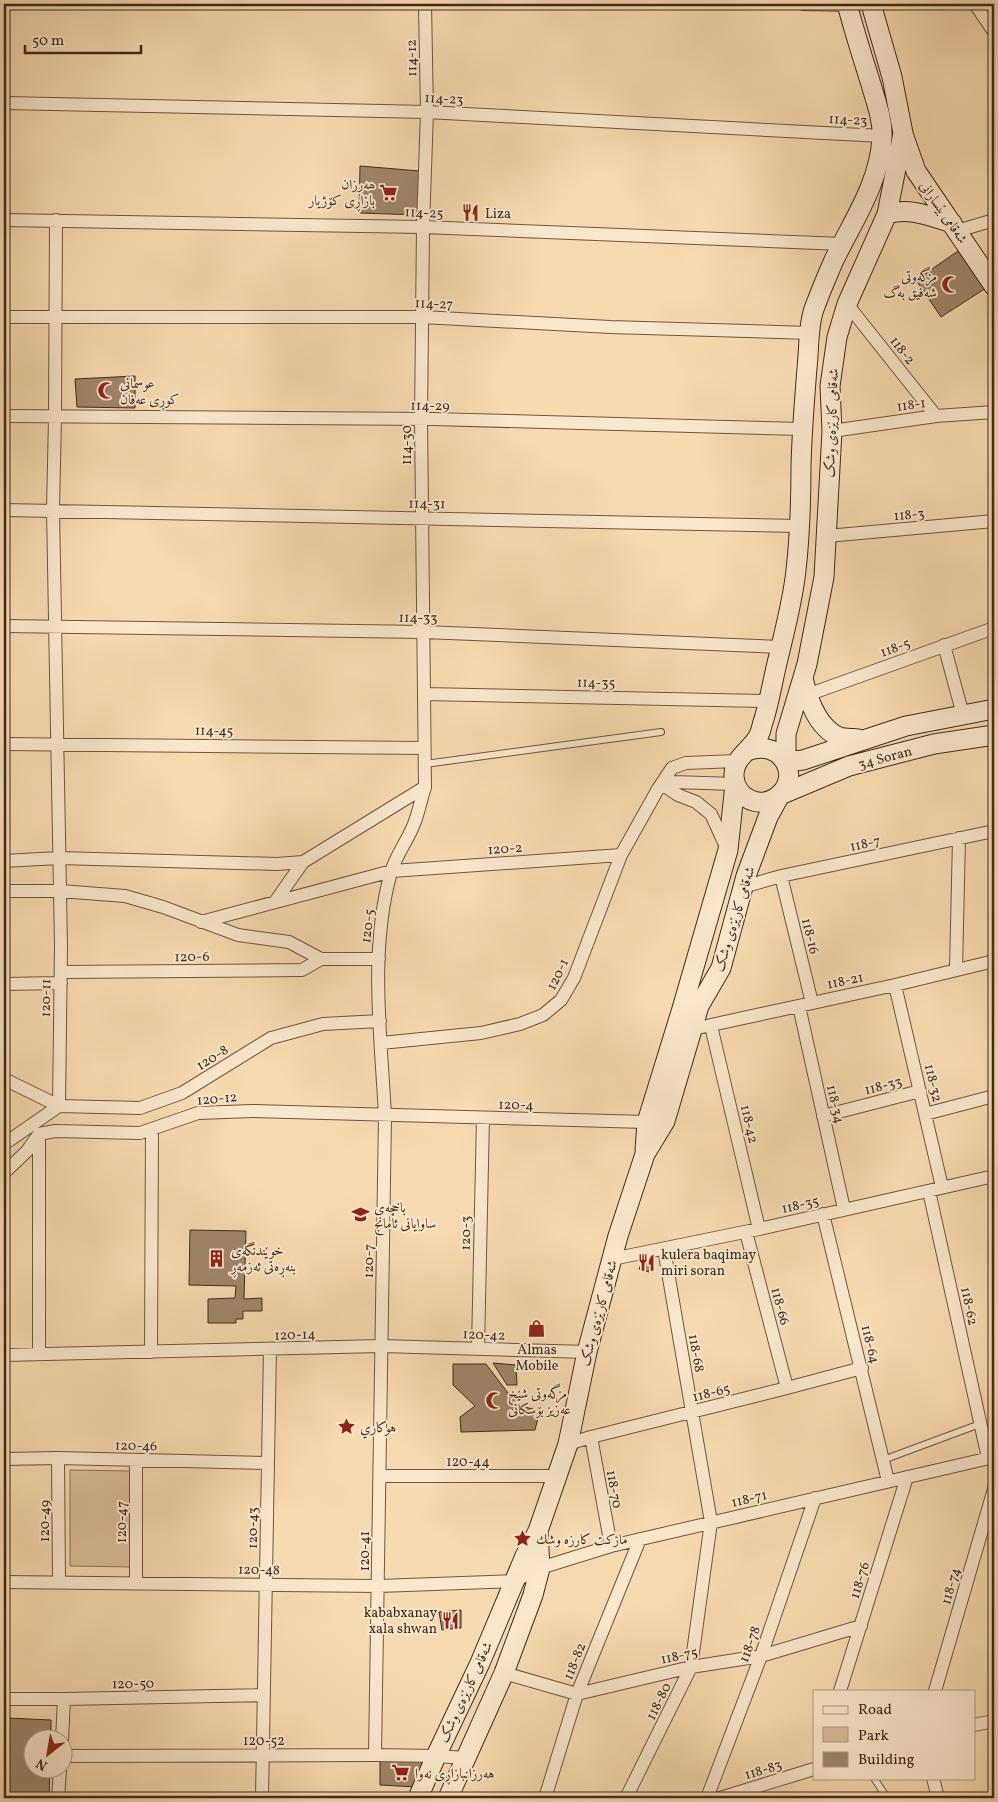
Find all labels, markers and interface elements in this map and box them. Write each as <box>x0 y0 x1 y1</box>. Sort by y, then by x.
scale bar <box>25 22 141 54</box>
text: 50 m <box>32 31 64 52</box>
street label: 114-12 <box>403 39 422 77</box>
street label: 114-23 <box>424 89 464 110</box>
street label: 114-23 <box>828 110 868 131</box>
place label: ھەرزان بازاڕی کۆژیار <box>307 176 375 212</box>
street label: شەقامی بێسارانی <box>914 178 971 248</box>
supermarket icon: ھەرزان بازاڕی کۆژیار <box>379 182 399 202</box>
street label: 114-25 <box>404 203 444 224</box>
restaurant icon: Liza <box>461 203 481 223</box>
place label: Liza <box>485 205 511 224</box>
place label: مزگەوتی شەفیق بەگ <box>884 266 937 303</box>
mosque icon: مزگەوتی شەفیق بەگ <box>941 274 961 294</box>
street label: 114-27 <box>414 294 454 315</box>
street label: 118-2 <box>885 333 919 369</box>
street label: شەقامی کارێزەی وشک <box>821 368 844 478</box>
place label: عوسمانی کوڕی عەفان <box>120 375 179 411</box>
mosque icon: عوسمانی کوڕی عەفان <box>96 381 116 401</box>
street label: 118-1 <box>895 394 927 417</box>
street label: 114-29 <box>410 397 450 416</box>
street label: 114-30 <box>398 425 417 465</box>
street label: 114-31 <box>408 495 446 514</box>
street label: 118-3 <box>893 505 925 526</box>
street label: 114-33 <box>398 609 438 628</box>
street label: 118-5 <box>878 634 913 663</box>
street label: 114-35 <box>577 674 615 693</box>
street label: 114-45 <box>195 722 233 741</box>
street label: 34 Soran <box>857 742 914 775</box>
street label: 118-7 <box>848 832 882 857</box>
street label: 120-2 <box>487 839 523 860</box>
street label: شەقامی کارێزەی وشک <box>710 864 761 975</box>
street label: 120-5 <box>357 908 380 944</box>
street label: 118-16 <box>796 916 823 956</box>
street label: 120-6 <box>174 948 210 967</box>
street label: 120-1 <box>543 956 574 994</box>
street label: 118-21 <box>825 968 865 995</box>
street label: 120-11 <box>37 979 56 1017</box>
street label: 120-8 <box>193 1041 233 1076</box>
street label: 118-32 <box>919 1062 946 1104</box>
street label: 118-33 <box>863 1073 904 1100</box>
street label: 118-34 <box>821 1083 848 1126</box>
street label: 120-12 <box>196 1088 238 1111</box>
street label: 120-4 <box>498 1096 534 1115</box>
street label: 118-42 <box>735 1103 762 1145</box>
street label: 118-35 <box>780 1192 821 1219</box>
place label: باخچەی ساوایانی ئامانج <box>374 1199 436 1236</box>
school or university icon: باخچەی ساوایانی ئامانج <box>350 1205 370 1225</box>
street label: 120-3 <box>457 1216 476 1251</box>
place label: خوێندنگەی بنەڕەتی ئەزمەڕ <box>229 1242 296 1278</box>
street label: 120-7 <box>360 1244 379 1278</box>
place label: kulera baqimay miri soran <box>661 1246 756 1281</box>
building icon: خوێندنگەی بنەڕەتی ئەزمەڕ <box>207 1248 227 1268</box>
restaurant icon: kulera baqimay miri soran <box>637 1252 657 1272</box>
street label: شەقامی کارێزەی وشک <box>576 1258 623 1369</box>
street label: 118-66 <box>765 1285 794 1327</box>
street label: 118-62 <box>955 1285 982 1327</box>
shop icon: Almas Mobile <box>527 1319 547 1339</box>
street label: 118-64 <box>856 1323 884 1366</box>
street label: 120-14 <box>274 1325 316 1346</box>
street label: 120-42 <box>462 1325 506 1346</box>
street label: 118-68 <box>683 1333 708 1374</box>
place label: Almas Mobile <box>516 1341 559 1376</box>
street label: 118-65 <box>691 1380 732 1407</box>
place label: مزگەوتی شێخ عەزیز بۆسکانی <box>508 1383 571 1420</box>
mosque icon: مزگەوتی شێخ عەزیز بۆسکانی <box>484 1391 504 1411</box>
place icon: هوكاري <box>336 1417 356 1437</box>
place label: هوكاري <box>360 1419 396 1439</box>
street label: 120-46 <box>115 1437 157 1456</box>
street label: 120-44 <box>446 1453 490 1472</box>
street label: 118-70 <box>601 1469 626 1510</box>
street label: 118-71 <box>730 1486 769 1513</box>
street label: 120-49 <box>36 1500 55 1542</box>
street label: 120-47 <box>113 1501 132 1543</box>
street label: 120-43 <box>244 1507 263 1549</box>
place icon: ماركت كارزه وشك <box>512 1529 532 1549</box>
street label: 120-41 <box>356 1531 375 1571</box>
place label: ماركت كارزه وشك <box>536 1531 628 1550</box>
street label: 118-76 <box>846 1560 875 1601</box>
street label: 120-48 <box>238 1561 280 1580</box>
street label: 118-74 <box>937 1566 966 1607</box>
place label: kababxanay xala shwan <box>364 1604 437 1639</box>
restaurant icon: kababxanay xala shwan <box>441 1610 461 1630</box>
street label: 118-78 <box>735 1624 766 1665</box>
street label: شەقامی کارێزەی وشک <box>435 1639 498 1746</box>
street label: 118-82 <box>559 1640 591 1683</box>
street label: 118-75 <box>659 1643 700 1670</box>
street label: 120-50 <box>112 1675 154 1694</box>
street label: 118-80 <box>642 1680 677 1724</box>
legend <box>813 1690 976 1780</box>
text: Road <box>858 1700 892 1721</box>
text: Park <box>858 1726 889 1747</box>
north arrow <box>22 1730 72 1780</box>
street label: 120-52 <box>243 1732 285 1751</box>
text: Building <box>858 1750 915 1771</box>
text: N <box>33 1753 51 1775</box>
street label: 118-83 <box>742 1756 784 1785</box>
supermarket icon: هەرزانبازاڕی نەوا <box>391 1763 411 1783</box>
place label: هەرزانبازاڕی نەوا <box>415 1765 495 1785</box>

